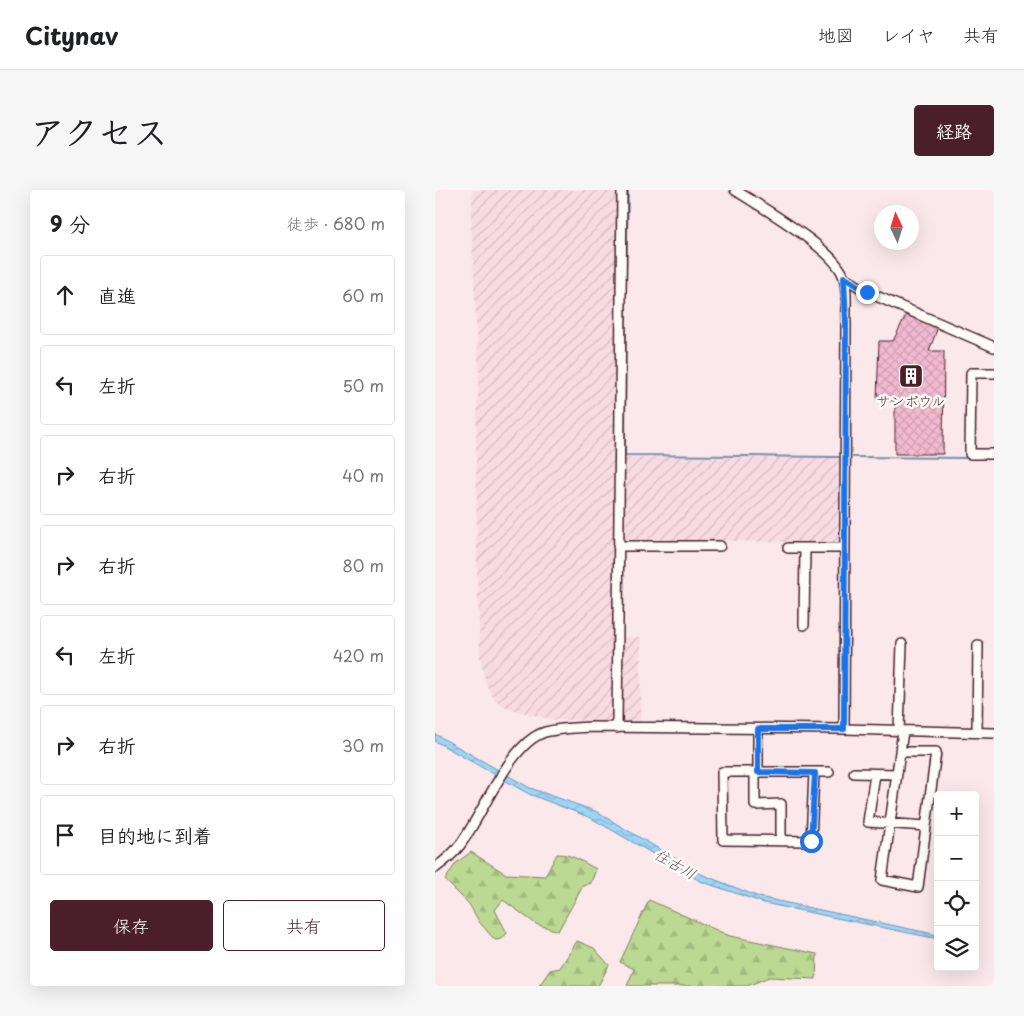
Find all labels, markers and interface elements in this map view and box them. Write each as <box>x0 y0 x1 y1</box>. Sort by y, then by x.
text: Citynav <box>25 17 118 53</box>
text: 地図 <box>818 21 854 48</box>
text: レイヤ <box>882 21 935 48</box>
text: 共有 <box>963 21 999 48</box>
text: アクセス <box>30 104 168 157</box>
button: 経路 <box>914 105 994 156</box>
north arrow <box>874 205 919 250</box>
text: 9 分 <box>50 207 90 239</box>
text: 徒歩 · 680 m <box>287 211 385 235</box>
icon: ahead <box>51 281 79 309</box>
text: 直進 <box>98 281 136 309</box>
route end <box>856 281 879 304</box>
text: 60 m <box>342 283 384 307</box>
building icon: サンボウル <box>898 363 924 389</box>
icon: left <box>51 371 79 399</box>
text: 左折 <box>98 371 136 399</box>
text: 50 m <box>343 373 384 397</box>
place label: サンボウル <box>877 390 945 411</box>
icon: right <box>51 461 79 489</box>
text: 右折 <box>98 461 136 489</box>
text: 40 m <box>342 463 384 487</box>
icon: right <box>51 551 79 579</box>
text: 右折 <box>98 551 136 579</box>
text: 80 m <box>342 553 384 577</box>
icon: left <box>51 641 79 669</box>
text: 左折 <box>98 641 136 669</box>
text: 420 m <box>333 643 384 667</box>
icon: right <box>51 731 79 759</box>
text: 右折 <box>98 731 136 759</box>
text: 30 m <box>342 733 384 757</box>
map controls <box>934 791 979 971</box>
button: + <box>934 791 979 836</box>
icon: arrive <box>51 821 79 849</box>
text: 目的地に到着 <box>98 821 212 849</box>
route start <box>800 830 823 853</box>
button: − <box>934 836 979 881</box>
water label: 住古川 <box>651 842 701 884</box>
button: locate <box>934 881 979 926</box>
button: 保存 <box>50 900 213 951</box>
button: 共有 <box>223 900 385 951</box>
button: layers <box>934 926 979 971</box>

